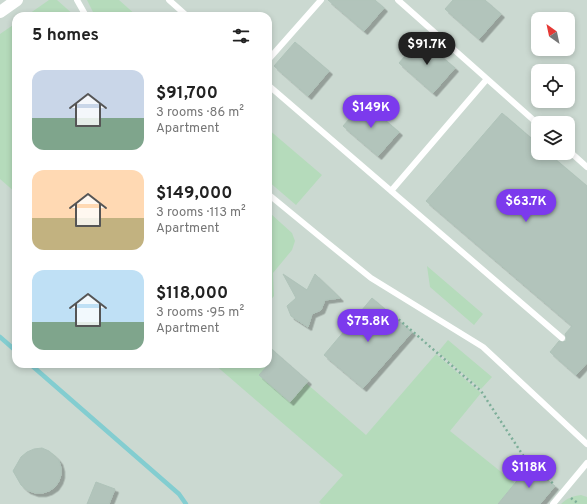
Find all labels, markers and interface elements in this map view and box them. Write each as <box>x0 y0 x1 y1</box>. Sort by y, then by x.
north arrow <box>531 12 575 56</box>
map controls <box>531 12 575 160</box>
text: 5 homes <box>32 25 99 47</box>
icon: filters <box>230 25 252 47</box>
pin: $91.7K <box>394 32 460 66</box>
text: $91.7K <box>407 37 447 53</box>
button: locate <box>531 64 575 108</box>
text: $91,700 <box>156 83 218 105</box>
icon: home <box>64 86 112 134</box>
pin: $149K <box>343 95 399 129</box>
text: $149K <box>352 100 390 116</box>
text: 3 rooms · 86 m² <box>156 105 244 121</box>
button: layers <box>531 116 575 160</box>
text: Apartment <box>156 121 219 137</box>
text: $149,000 <box>156 183 232 205</box>
icon: home <box>64 186 112 234</box>
pin: $63.7K <box>493 189 559 223</box>
text: $63.7K <box>505 194 547 210</box>
text: 3 rooms · 113 m² <box>156 205 246 221</box>
text: Apartment <box>156 221 219 237</box>
text: $118,000 <box>156 283 228 305</box>
icon: home <box>64 286 112 334</box>
text: 3 rooms · 95 m² <box>156 305 244 321</box>
pin: $75.8K <box>335 309 401 343</box>
text: $75.8K <box>346 314 390 330</box>
text: Apartment <box>156 321 219 337</box>
pin: $118K <box>501 455 557 489</box>
text: $118K <box>511 460 547 476</box>

